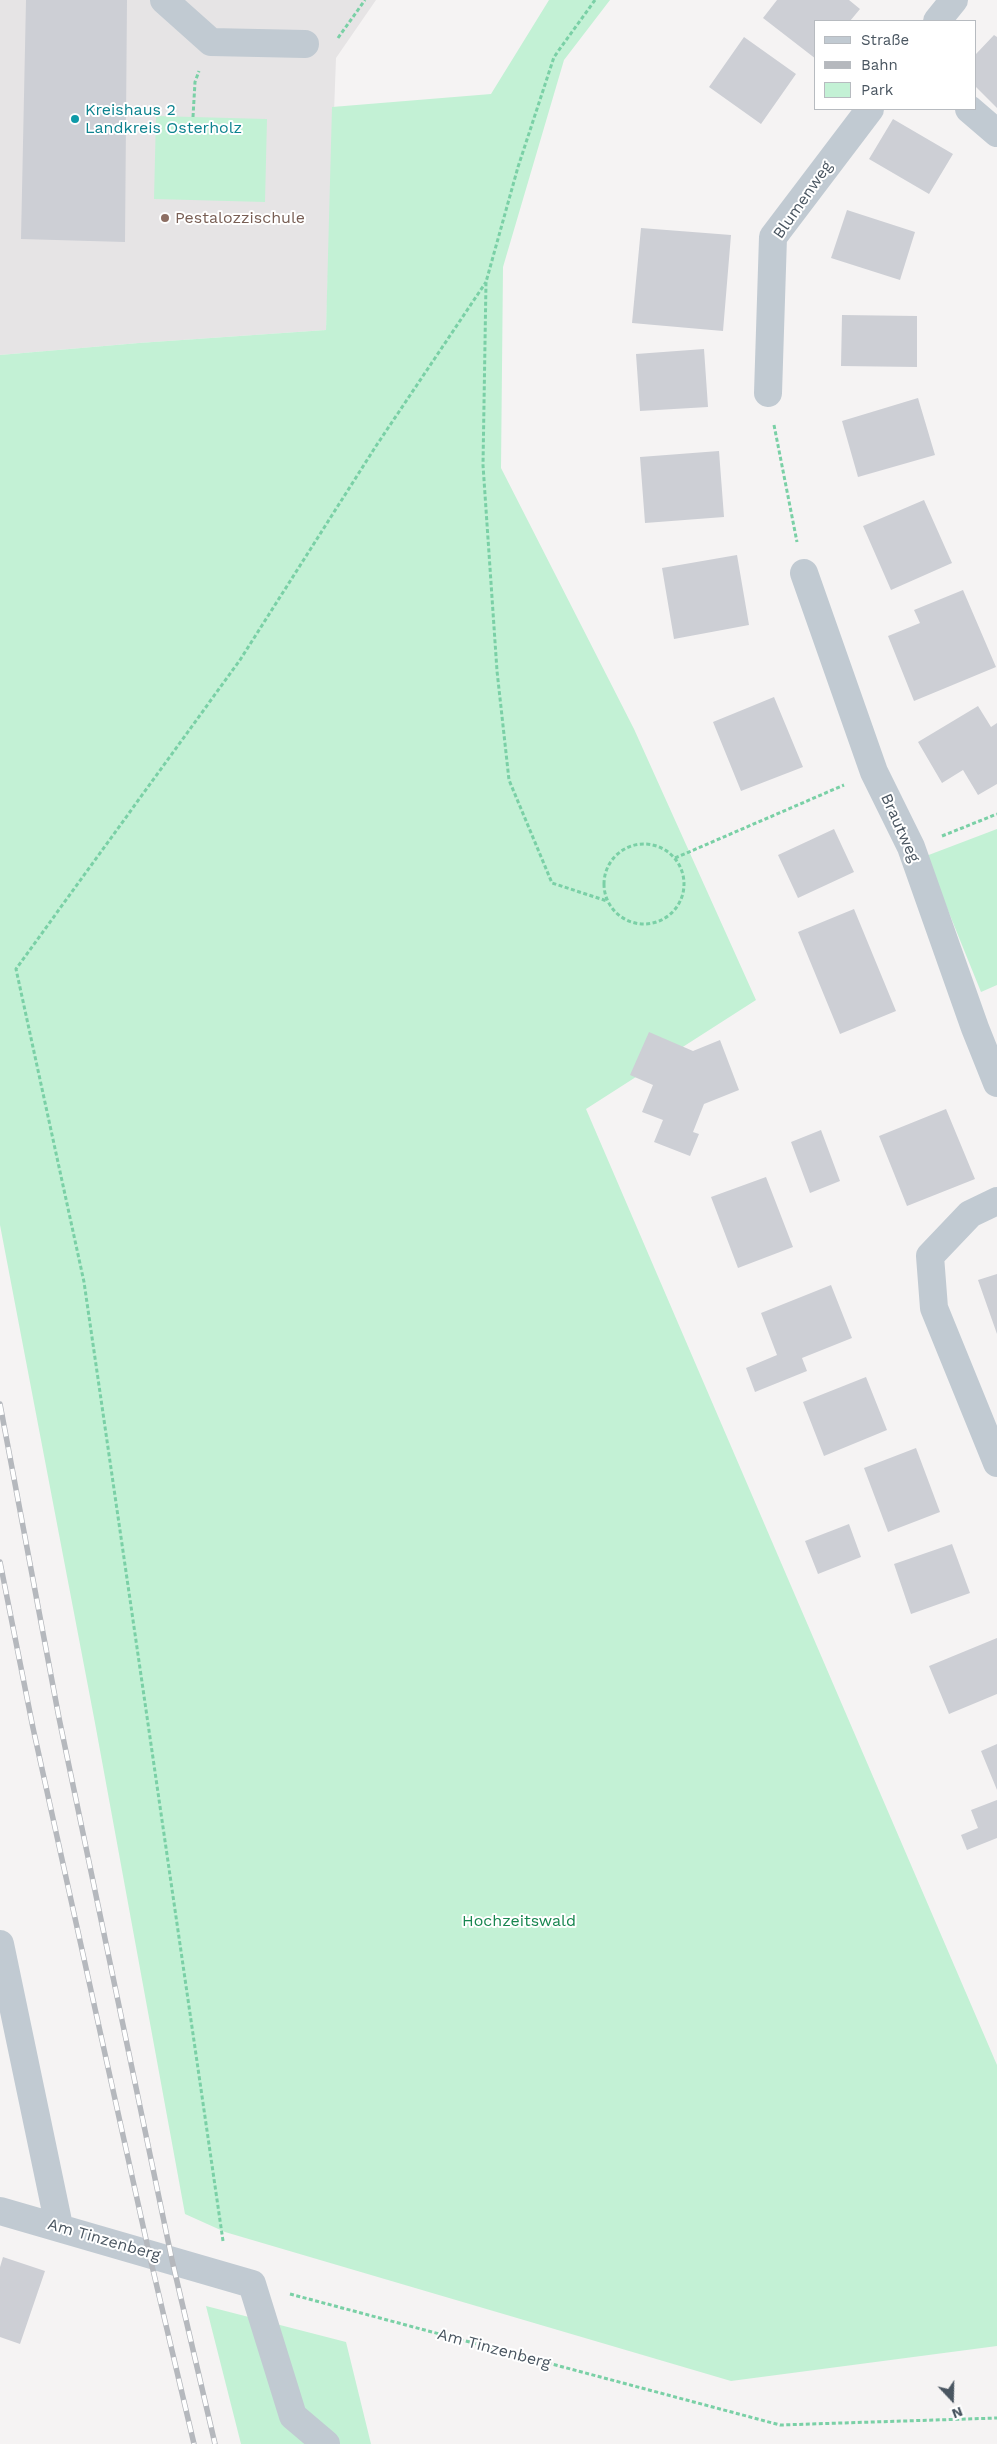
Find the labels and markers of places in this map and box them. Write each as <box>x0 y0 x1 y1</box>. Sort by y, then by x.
place label: Kreishaus 2 Landkreis Osterholz <box>85 100 242 138</box>
marker: Kreishaus 2 Landkreis Osterholz <box>69 113 81 125</box>
place label: Pestalozzischule <box>175 208 305 228</box>
marker: Pestalozzischule <box>159 212 171 224</box>

